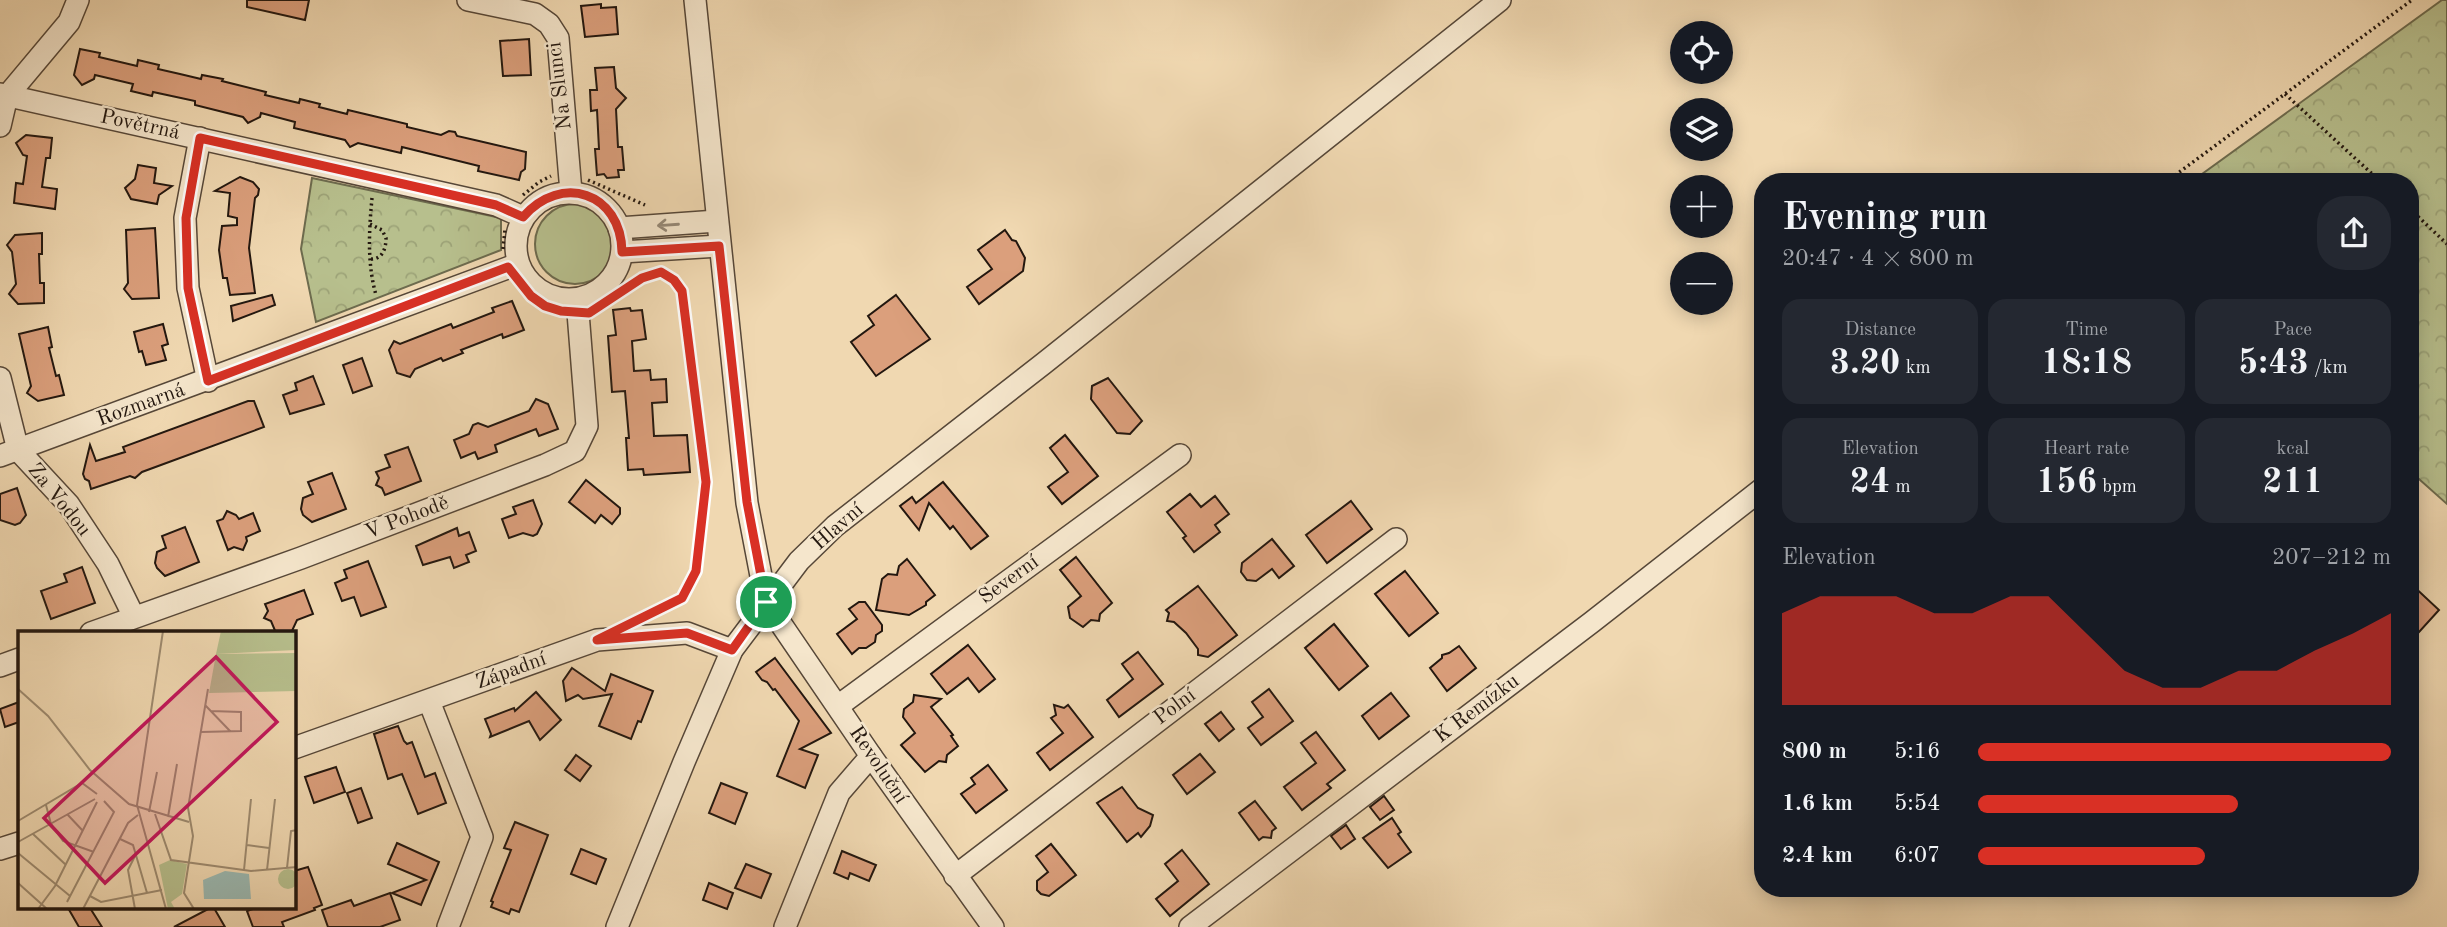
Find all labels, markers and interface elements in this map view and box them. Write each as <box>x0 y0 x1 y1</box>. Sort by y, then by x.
map controls <box>1670 21 1733 315</box>
button: locate <box>1670 21 1733 84</box>
street label: Na Slunci <box>544 41 576 131</box>
button: layers <box>1670 98 1733 161</box>
street label: Povětrná <box>98 106 182 144</box>
button: + <box>1670 175 1733 238</box>
button: share <box>2317 196 2391 270</box>
text: Evening run <box>1782 200 1988 238</box>
one-way arrow <box>657 219 680 232</box>
text: 20:47 · 4 × 800 m <box>1782 247 1974 270</box>
button: − <box>1670 252 1733 315</box>
text: Distance <box>1844 321 1916 340</box>
text: Time <box>2065 321 2108 340</box>
text: Pace <box>2274 321 2312 340</box>
text: 3.20 <box>1830 346 1900 381</box>
text: 18:18 <box>2041 346 2132 381</box>
text: 5:43 <box>2238 346 2309 381</box>
text: km <box>1900 359 1931 378</box>
text: /km <box>2309 359 2348 378</box>
street label: Rozmarná <box>94 379 188 431</box>
text: Elevation <box>1842 440 1919 459</box>
text: Heart rate <box>2044 440 2129 459</box>
text: kcal <box>2276 440 2309 459</box>
street label: Za Vodou <box>23 460 95 540</box>
text: 24 <box>1850 465 1890 500</box>
text: 156 <box>2036 465 2097 500</box>
text: 211 <box>2262 465 2323 500</box>
text: m <box>1890 478 1911 497</box>
text: bpm <box>2097 478 2137 497</box>
street label: V Pohodě <box>362 492 452 544</box>
street label: Hlavní <box>808 499 868 555</box>
text: Elevation <box>1782 546 1876 569</box>
text: 207–212 m <box>2272 546 2391 569</box>
street label: Severní <box>975 551 1043 609</box>
pin <box>736 572 796 632</box>
icon: arrive <box>747 583 785 621</box>
inset map <box>18 631 296 909</box>
street label: Západní <box>473 648 549 693</box>
street label: K Remízku <box>1431 670 1523 748</box>
street label: Polní <box>1150 684 1200 729</box>
street label: Revoluční <box>845 723 912 808</box>
text: 800 m <box>1782 740 1847 763</box>
text: 5:16 <box>1894 740 1940 763</box>
text: 1.6 km <box>1782 792 1853 815</box>
text: 5:54 <box>1894 792 1940 815</box>
text: 2.4 km <box>1782 844 1853 867</box>
text: 6:07 <box>1894 844 1940 867</box>

